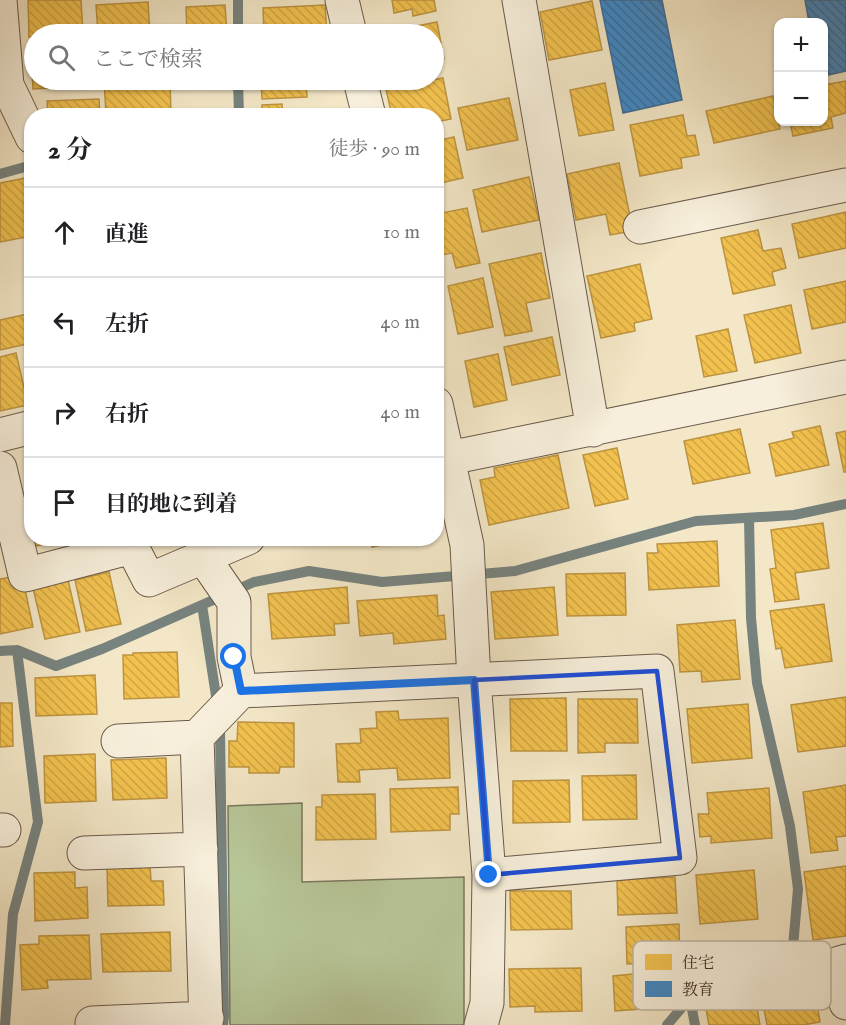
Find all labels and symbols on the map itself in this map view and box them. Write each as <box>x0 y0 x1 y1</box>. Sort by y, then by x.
route start <box>220 643 246 669</box>
route end <box>475 861 501 887</box>
legend <box>633 941 831 1010</box>
text: 住宅 <box>682 954 714 974</box>
text: 教育 <box>682 981 714 1001</box>

